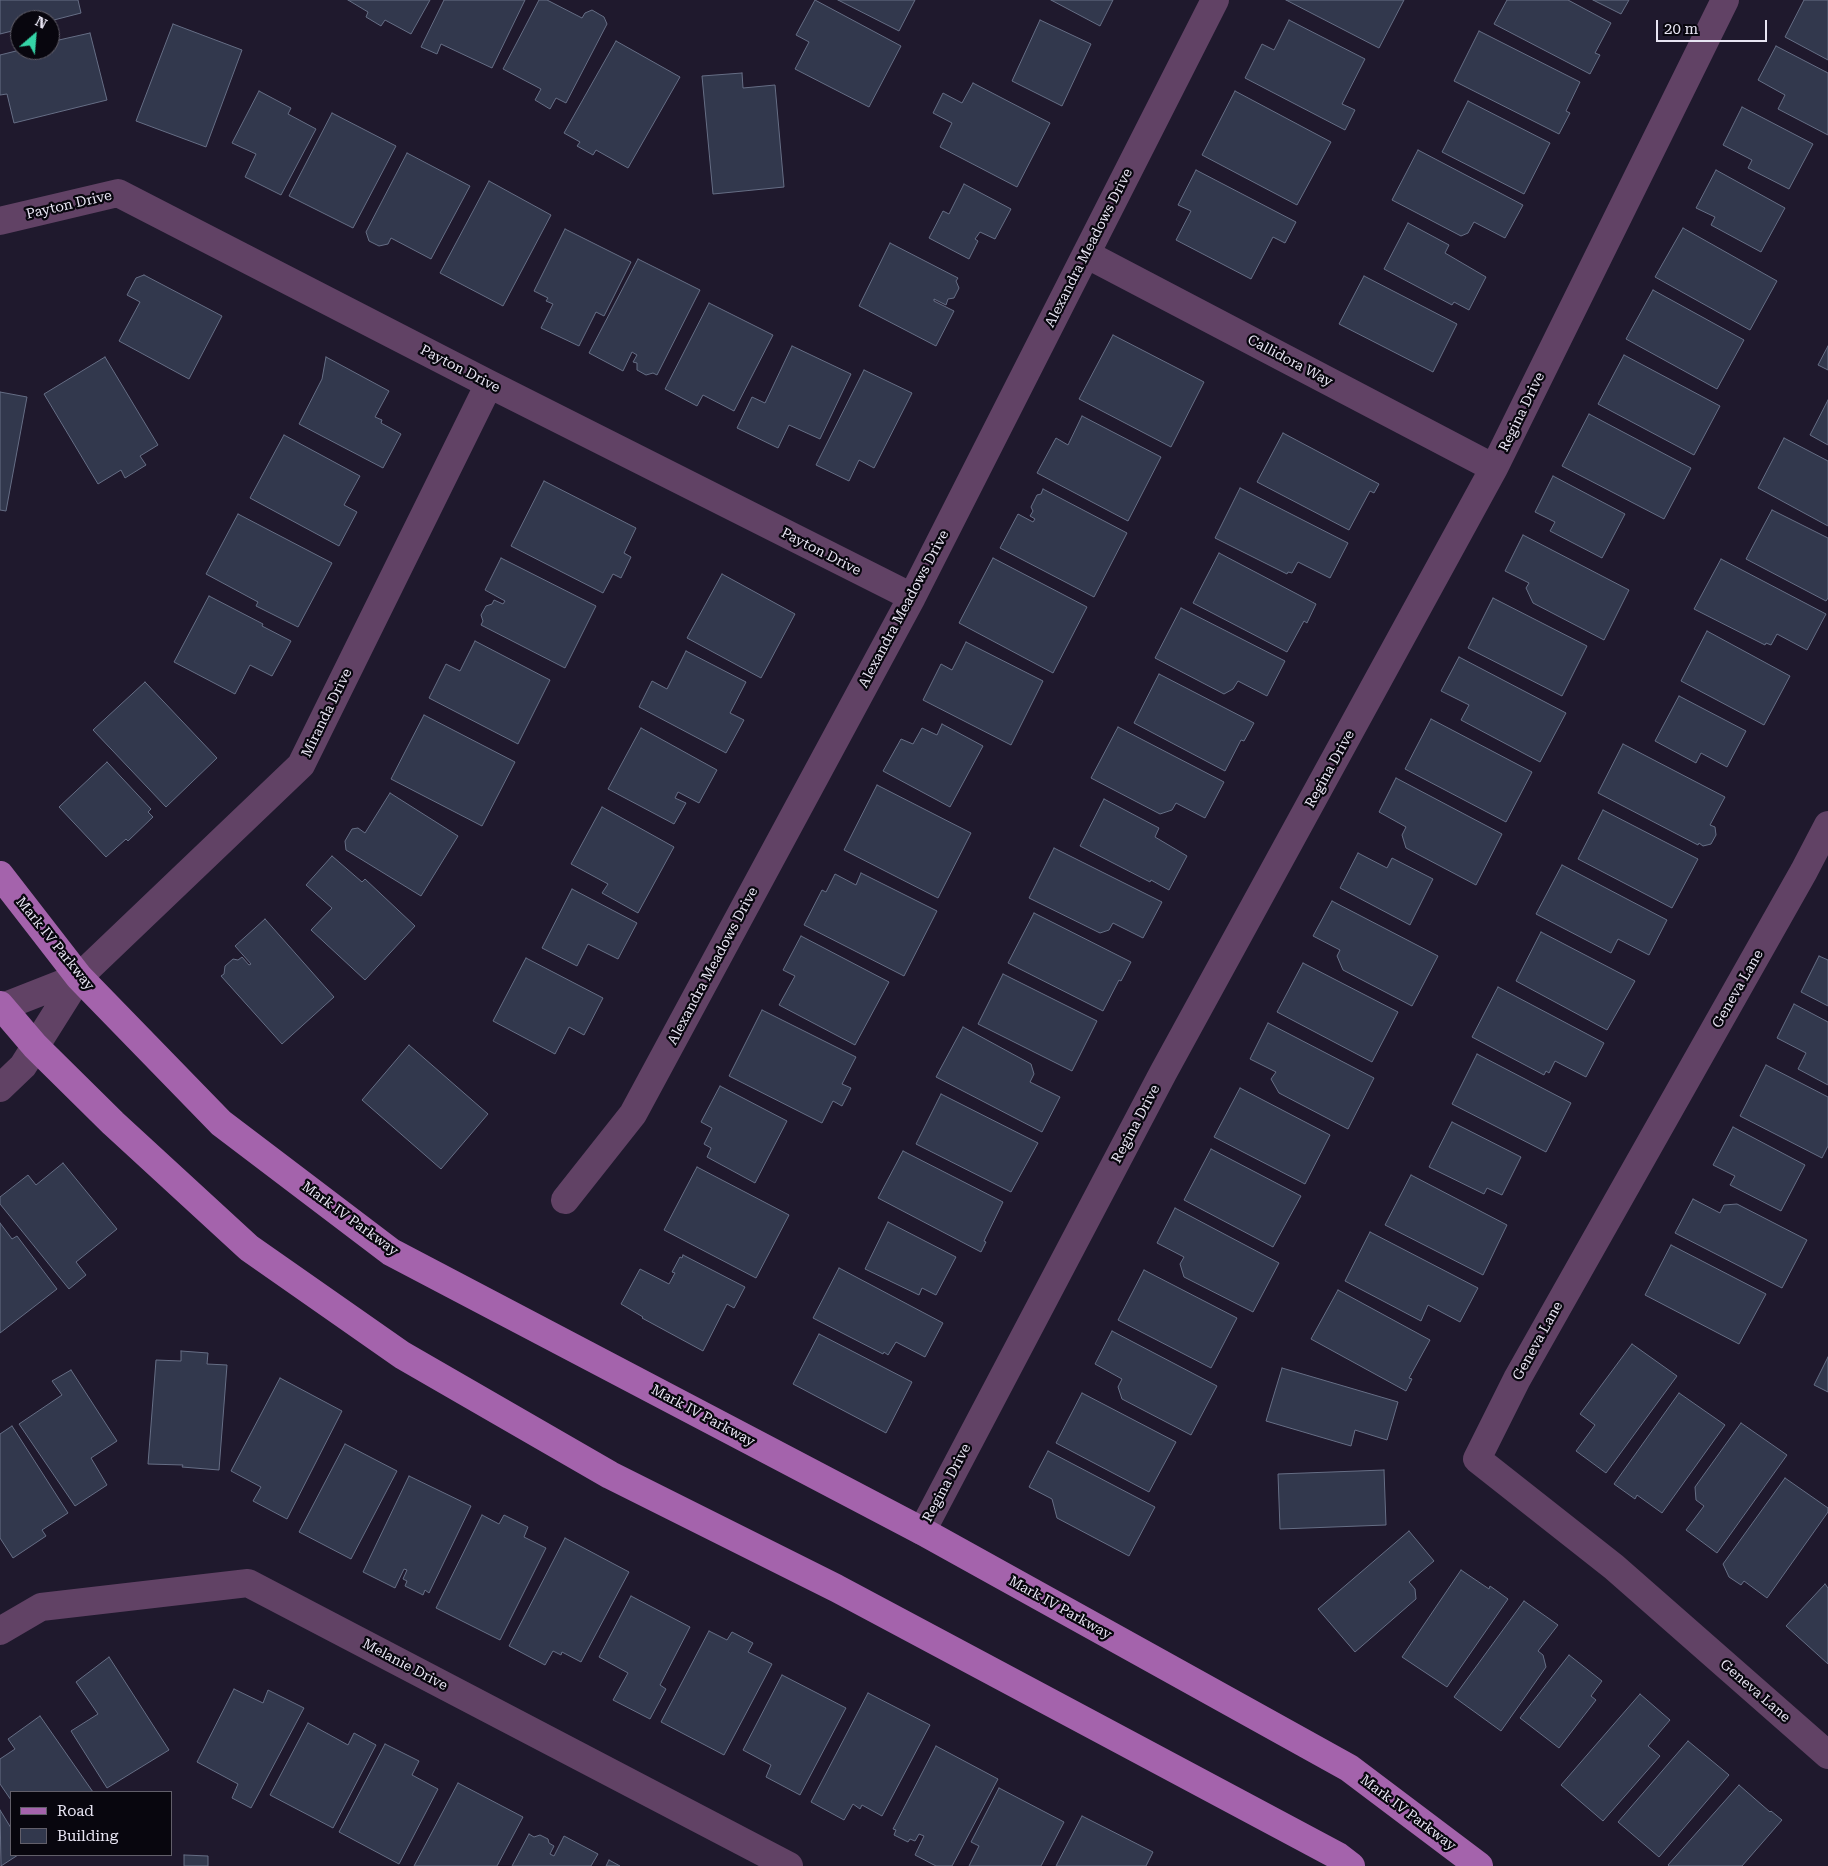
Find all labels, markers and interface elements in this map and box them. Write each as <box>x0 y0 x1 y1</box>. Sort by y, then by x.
north arrow <box>10 10 60 60</box>
scale bar <box>1658 10 1769 42</box>
text: N <box>33 13 50 32</box>
text: 20 m <box>1664 20 1698 38</box>
street label: Alexandra Meadows Drive <box>1042 166 1136 330</box>
street label: Payton Drive <box>25 187 113 223</box>
street label: Callidora Way <box>1244 331 1336 391</box>
street label: Payton Drive <box>417 342 503 396</box>
street label: Regina Drive <box>1496 370 1548 454</box>
street label: Payton Drive <box>778 525 864 579</box>
street label: Alexandra Meadows Drive <box>855 527 953 691</box>
street label: Miranda Drive <box>298 666 356 760</box>
street label: Regina Drive <box>1302 727 1358 811</box>
street label: Alexandra Meadows Drive <box>664 884 762 1048</box>
street label: Mark IV Parkway <box>12 894 98 994</box>
street label: Geneva Lane <box>1709 947 1767 1031</box>
street label: Regina Drive <box>1108 1082 1164 1166</box>
street label: Mark IV Parkway <box>298 1178 402 1260</box>
street label: Geneva Lane <box>1509 1299 1567 1383</box>
street label: Mark IV Parkway <box>648 1382 758 1450</box>
street label: Regina Drive <box>919 1441 975 1525</box>
street label: Mark IV Parkway <box>1006 1573 1114 1643</box>
street label: Melanie Drive <box>360 1636 450 1694</box>
street label: Geneva Lane <box>1716 1656 1794 1726</box>
street label: Mark IV Parkway <box>1357 1772 1459 1854</box>
legend <box>10 1791 172 1856</box>
text: Road <box>57 1802 94 1820</box>
text: Building <box>57 1827 118 1845</box>

